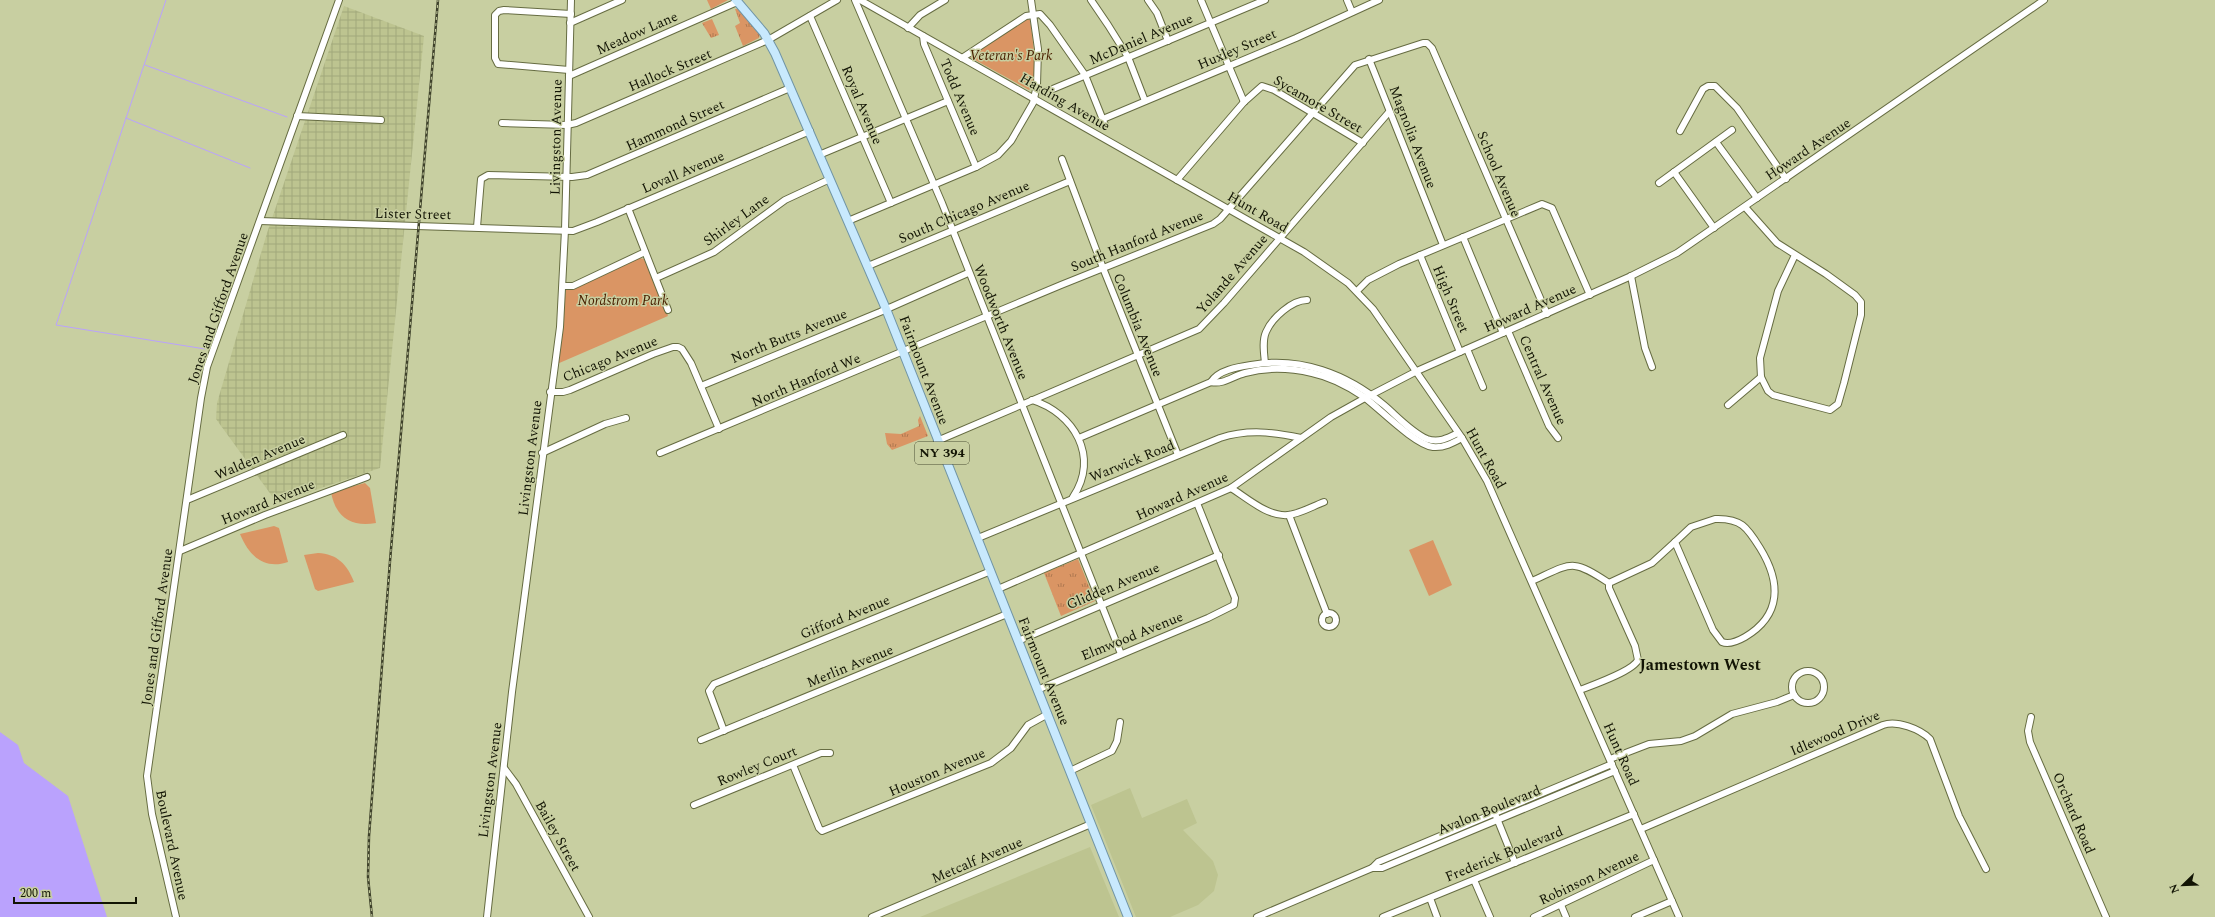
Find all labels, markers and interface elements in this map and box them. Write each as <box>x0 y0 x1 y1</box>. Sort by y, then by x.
street label: Meadow Lane <box>593 6 681 60</box>
street label: McDaniel Avenue <box>1086 8 1196 70</box>
street label: Huxley Street <box>1194 23 1280 75</box>
street label: Hallock Street <box>625 43 715 97</box>
park label: Veteran's Park <box>970 45 1053 66</box>
street label: Todd Avenue <box>934 55 986 139</box>
street label: Royal Avenue <box>836 62 888 148</box>
street label: Harding Avenue <box>1016 68 1114 137</box>
street label: Sycamore Street <box>1269 70 1367 138</box>
street label: Livingston Avenue <box>544 79 568 195</box>
street label: Magnolia Avenue <box>1384 83 1442 192</box>
street label: Hammond Street <box>622 94 728 156</box>
street label: Howard Avenue <box>1761 112 1855 185</box>
street label: School Avenue <box>1471 128 1527 220</box>
street label: Lovall Avenue <box>638 145 728 199</box>
street label: South Chicago Avenue <box>895 175 1033 249</box>
street label: Hunt Road <box>1224 186 1293 238</box>
street label: Shirley Lane <box>699 189 774 251</box>
street label: Lister Street <box>374 203 452 225</box>
street label: South Hanford Avenue <box>1067 205 1207 277</box>
street label: Jones and Gifford Avenue <box>182 229 254 387</box>
street label: Yolande Avenue <box>1191 229 1273 319</box>
street label: Woodworth Avenue <box>968 261 1034 383</box>
street label: High Street <box>1427 262 1475 336</box>
street label: Columbia Avenue <box>1108 270 1168 380</box>
street label: Howard Avenue <box>1480 278 1580 338</box>
park label: Nordstrom Park <box>578 290 669 311</box>
street label: North Butts Avenue <box>728 303 850 369</box>
street label: Fairmount Avenue <box>894 312 955 428</box>
street label: Chicago Avenue <box>559 330 661 388</box>
street label: Central Avenue <box>1514 332 1572 429</box>
street label: North Hanford We <box>748 347 864 412</box>
street label: Livingston Avenue <box>512 399 548 517</box>
street label: Hunt Road <box>1460 423 1512 493</box>
street label: Walden Avenue <box>211 428 309 486</box>
street label: Warwick Road <box>1086 434 1178 488</box>
road number: NY 394 <box>915 442 969 464</box>
street label: Howard Avenue <box>1132 466 1232 526</box>
street label: Howard Avenue <box>218 474 318 530</box>
street label: Jones and Gifford Avenue <box>136 547 178 707</box>
street label: Glidden Avenue <box>1063 557 1163 615</box>
street label: Gifford Avenue <box>797 589 893 645</box>
street label: Elmwood Avenue <box>1078 606 1186 666</box>
street label: Fairmount Avenue <box>1013 614 1075 729</box>
street label: Merlin Avenue <box>803 639 897 693</box>
district label: Jamestown West <box>1639 653 1761 677</box>
street label: Idlewood Drive <box>1787 705 1883 761</box>
street label: Hunt Road <box>1598 719 1644 789</box>
street label: Livingston Avenue <box>472 721 508 839</box>
street label: Rowley Court <box>714 740 800 792</box>
street label: Houston Avenue <box>885 742 989 802</box>
street label: Orchard Road <box>2047 769 2101 857</box>
street label: Avalon Boulevard <box>1434 780 1544 840</box>
street label: Boulevard Avenue <box>150 788 194 902</box>
street label: Bailey Street <box>530 797 586 875</box>
street label: Frederick Boulevard <box>1442 821 1566 887</box>
street label: Metcalf Avenue <box>928 831 1026 889</box>
street label: Robinson Avenue <box>1535 845 1643 910</box>
north arrow <box>2163 865 2203 905</box>
scale bar <box>14 879 136 905</box>
text: N <box>2165 881 2184 896</box>
text: 200 m <box>20 884 51 903</box>

